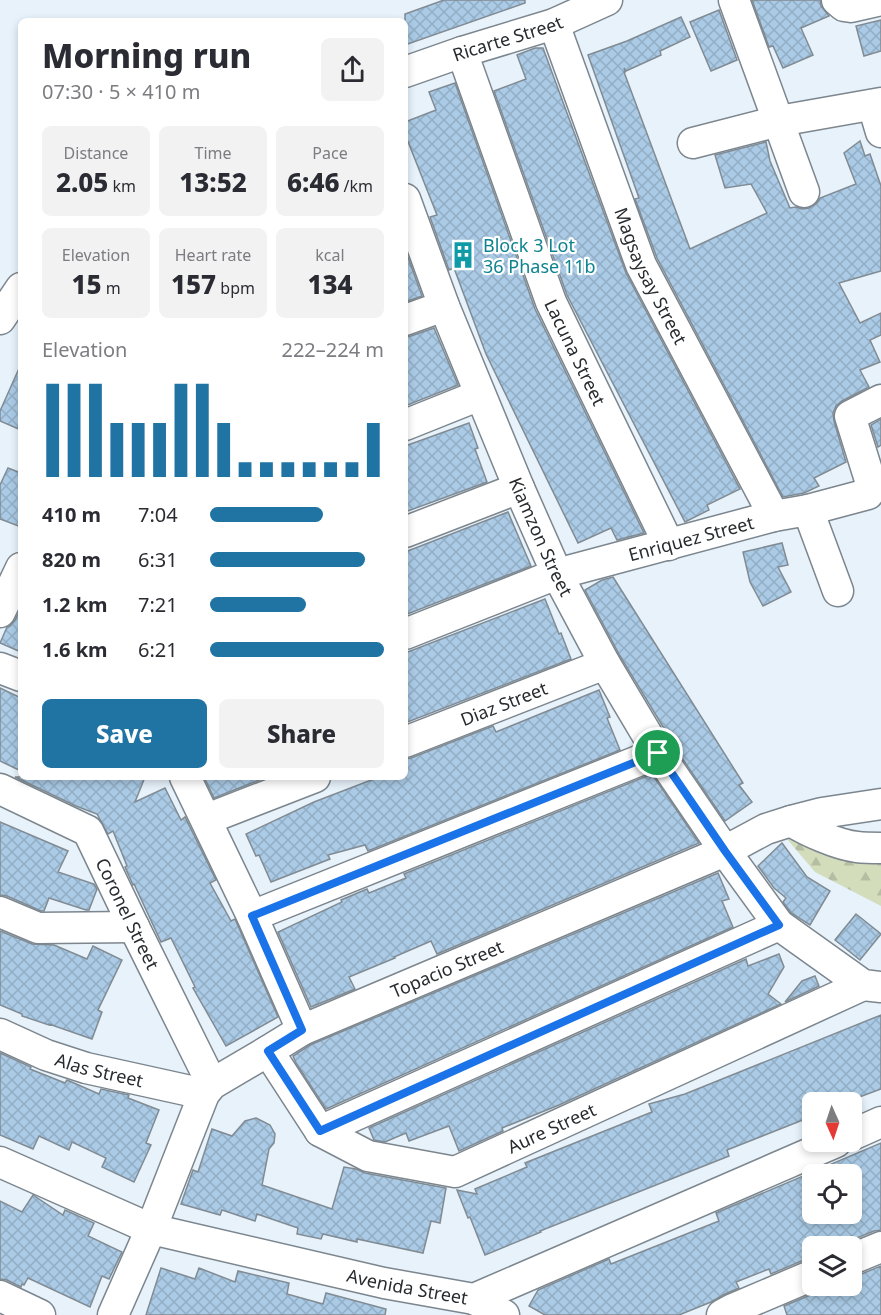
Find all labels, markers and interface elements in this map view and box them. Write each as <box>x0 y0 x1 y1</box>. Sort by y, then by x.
street label: Ricarte Street <box>449 9 567 66</box>
text: Morning run <box>42 33 251 78</box>
button: share <box>321 38 384 101</box>
text: 07:30 · 5 × 410 m <box>42 78 200 105</box>
text: Distance <box>64 142 128 164</box>
text: Time <box>194 142 232 164</box>
text: Pace <box>312 142 348 164</box>
text: 2.05 <box>56 164 108 200</box>
text: 13:52 <box>179 164 247 200</box>
text: 6:46 <box>287 164 339 200</box>
text: km <box>108 175 136 197</box>
text: /km <box>339 175 373 197</box>
street label: Magsaysay Street <box>609 204 693 349</box>
place label: Block 3 Lot 36 Phase 11b <box>483 233 596 278</box>
building icon: Block 3 Lot 36 Phase 11b <box>448 240 478 270</box>
text: Elevation <box>62 244 130 266</box>
text: Heart rate <box>175 244 251 266</box>
text: kcal <box>315 244 345 266</box>
text: 15 <box>71 266 101 302</box>
text: 157 <box>171 266 216 302</box>
text: 134 <box>307 266 353 302</box>
text: m <box>101 277 121 299</box>
text: bpm <box>216 277 255 299</box>
street label: Lacuna Street <box>539 295 612 410</box>
text: Elevation <box>42 336 127 363</box>
text: 222–224 m <box>281 336 384 363</box>
street label: Kiamzon Street <box>504 473 579 601</box>
text: 410 m <box>42 501 101 528</box>
text: 7:04 <box>138 501 178 528</box>
street label: Enriquez Street <box>626 510 757 566</box>
text: 820 m <box>42 546 101 573</box>
text: 6:31 <box>138 546 178 573</box>
text: 1.2 km <box>42 591 108 618</box>
text: 7:21 <box>138 591 178 618</box>
text: 1.6 km <box>42 636 108 663</box>
text: 6:21 <box>138 636 178 663</box>
street label: Diaz Street <box>457 676 551 731</box>
button: Save <box>42 699 207 768</box>
button: Share <box>219 699 384 768</box>
pin <box>632 727 683 778</box>
icon: arrive <box>641 736 674 769</box>
street label: Coronel Street <box>91 854 165 974</box>
street label: Topacio Street <box>387 934 507 1003</box>
street label: Alas Street <box>52 1047 146 1092</box>
north arrow <box>802 1092 862 1152</box>
map controls <box>802 1092 862 1296</box>
street label: Aure Street <box>503 1097 600 1158</box>
button: locate <box>802 1164 862 1224</box>
button: layers <box>802 1236 862 1296</box>
street label: Avenida Street <box>345 1263 470 1310</box>

